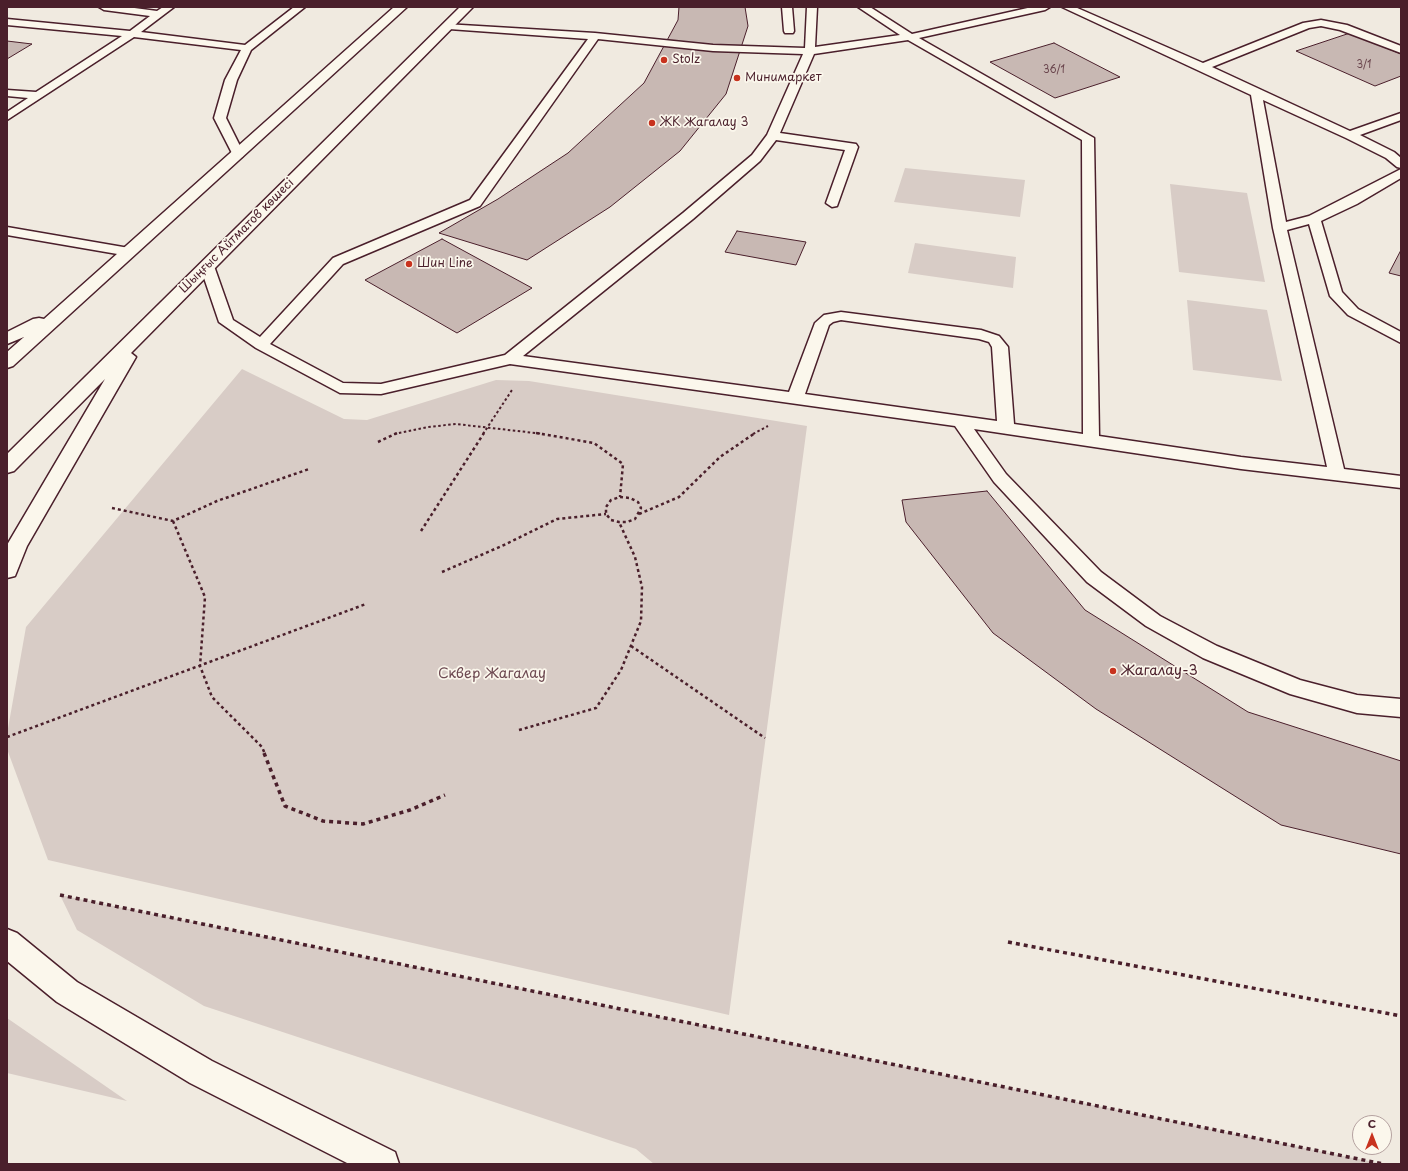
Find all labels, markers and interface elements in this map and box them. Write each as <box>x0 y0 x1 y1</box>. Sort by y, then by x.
place label: Stolz <box>672 53 700 67</box>
marker: Stolz <box>659 55 669 65</box>
house number: 3/1 <box>1356 59 1372 71</box>
house number: 36/1 <box>1043 64 1065 76</box>
place label: Минимаркет <box>745 71 822 85</box>
marker: Минимаркет <box>732 73 742 83</box>
place label: ЖК Жагалау 3 <box>660 116 748 130</box>
marker: ЖК Жагалау 3 <box>647 118 657 128</box>
street label: Шыңғыс Айтматов көшесі <box>177 176 297 296</box>
place label: Шин Line <box>417 257 473 271</box>
marker: Шин Line <box>404 259 414 269</box>
place label: Жагалау-3 <box>1121 663 1198 679</box>
park label: Сквер Жагалау <box>438 666 546 682</box>
marker: Жагалау-3 <box>1108 666 1118 676</box>
north arrow <box>1352 1115 1392 1155</box>
text: С <box>1368 1115 1376 1132</box>

